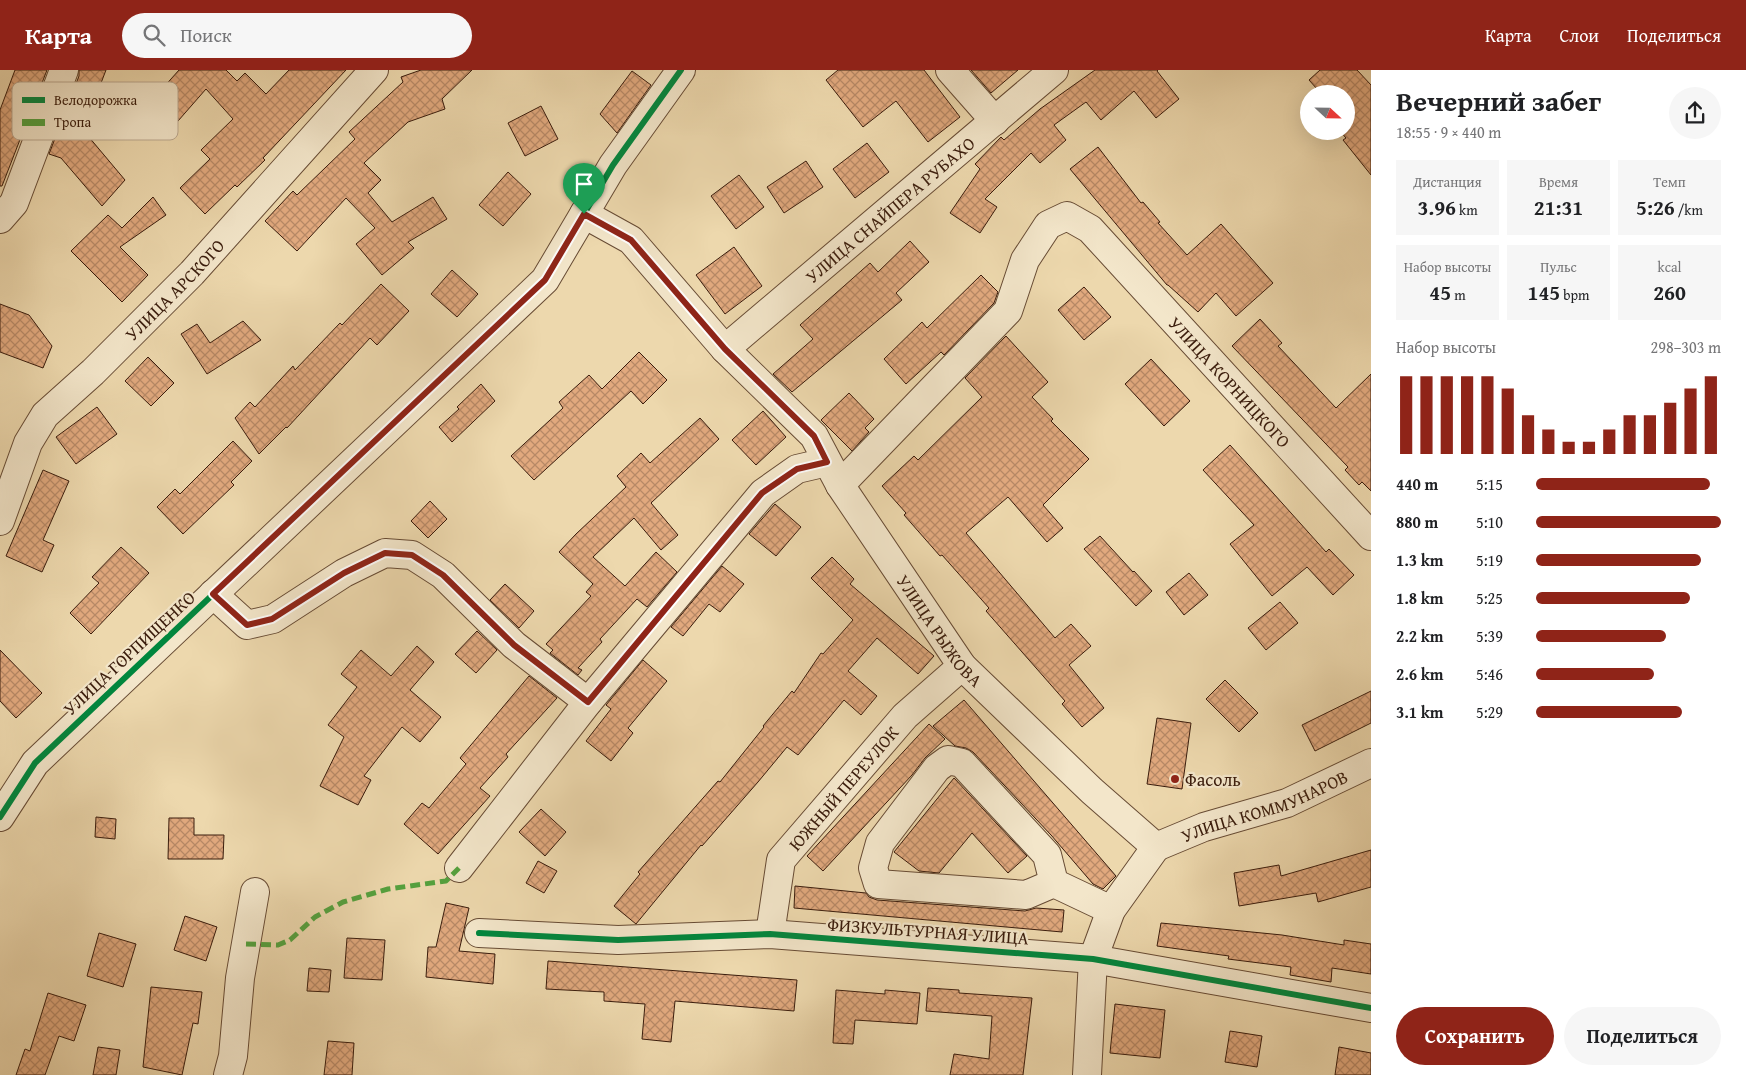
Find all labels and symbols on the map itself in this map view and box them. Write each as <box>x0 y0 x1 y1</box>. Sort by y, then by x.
legend <box>12 82 178 140</box>
north arrow <box>1300 85 1355 140</box>
text: Велодорожка <box>54 90 137 110</box>
text: Тропа <box>54 112 91 132</box>
street label: УЛИЦА СНАЙПЕРА РУБАХО <box>799 129 981 289</box>
pin <box>563 163 605 214</box>
street label: УЛИЦА АРСКОГО <box>118 232 230 347</box>
street label: УЛИЦА КОРНИЦКОГО <box>1162 310 1297 454</box>
street label: УЛИЦА РЫЖОВА <box>890 569 989 693</box>
street label: УЛИЦА ГОРПИЩЕНКО <box>57 584 201 722</box>
street label: ЮЖНЫЙ ПЕРЕУЛОК <box>782 719 905 856</box>
street label: УЛИЦА КОММУНАРОВ <box>1177 763 1352 849</box>
place label: Фасоль <box>1185 766 1241 793</box>
marker: Фасоль <box>1169 773 1181 785</box>
street label: ФИЗКУЛЬТУРНАЯ УЛИЦА <box>826 910 1030 952</box>

